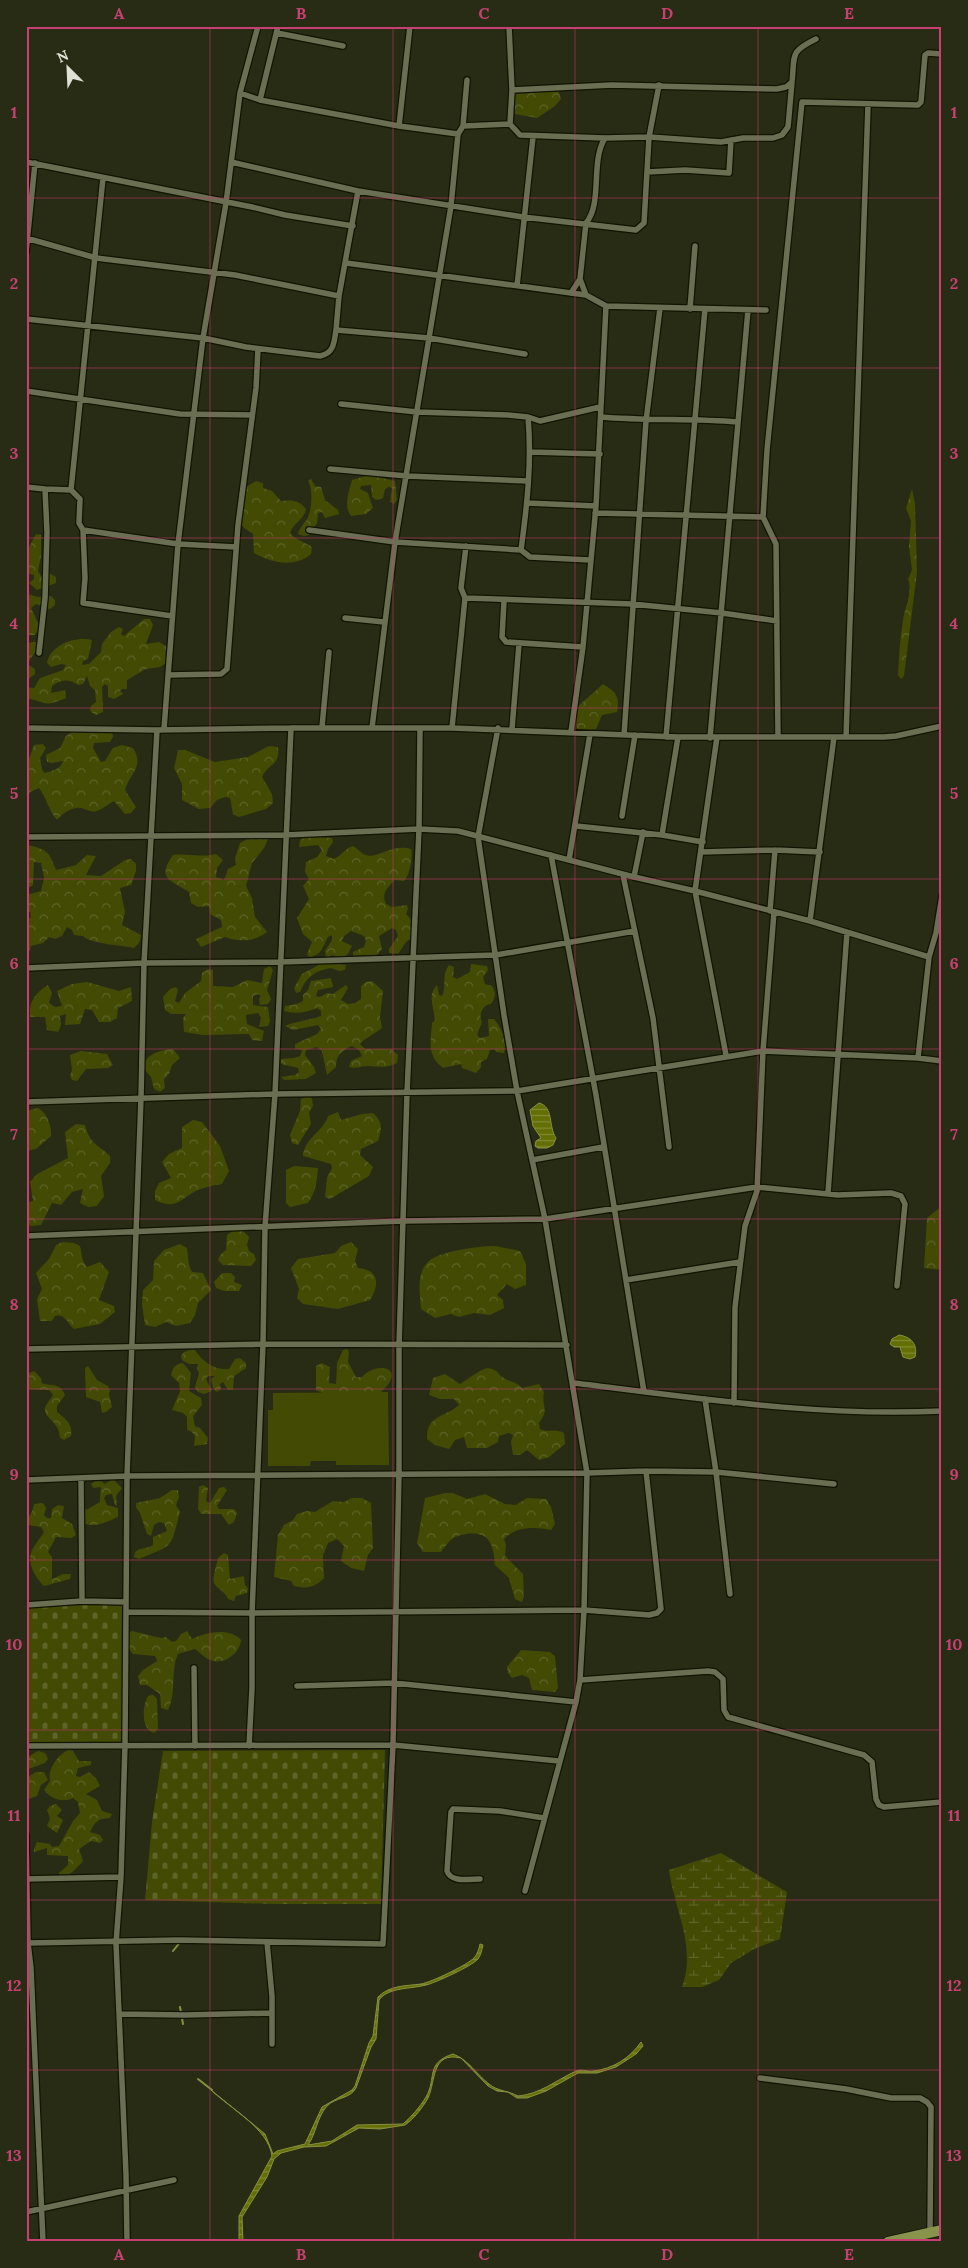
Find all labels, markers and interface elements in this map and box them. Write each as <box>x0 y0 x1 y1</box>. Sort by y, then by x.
text: A <box>114 3 125 23</box>
text: B <box>296 3 307 23</box>
text: C <box>478 3 490 23</box>
text: D <box>661 3 673 23</box>
text: E <box>844 3 854 23</box>
north arrow <box>42 42 92 92</box>
text: N <box>54 46 71 67</box>
text: 1 <box>11 102 17 122</box>
text: 1 <box>951 102 957 122</box>
text: 2 <box>10 273 18 293</box>
text: 2 <box>950 273 958 293</box>
text: 3 <box>10 443 19 463</box>
text: 3 <box>950 443 959 463</box>
text: 4 <box>10 613 19 633</box>
text: 4 <box>950 613 959 633</box>
text: 5 <box>10 783 19 803</box>
text: 5 <box>950 783 959 803</box>
text: 6 <box>9 953 19 973</box>
text: 6 <box>949 953 959 973</box>
text: 7 <box>10 1124 18 1144</box>
text: 7 <box>950 1124 958 1144</box>
text: 8 <box>9 1294 19 1314</box>
text: 8 <box>949 1294 959 1314</box>
text: 9 <box>9 1464 19 1484</box>
text: 9 <box>949 1464 959 1484</box>
text: 10 <box>6 1634 22 1654</box>
text: 10 <box>946 1634 962 1654</box>
text: 11 <box>8 1805 21 1825</box>
text: 11 <box>948 1805 961 1825</box>
text: 12 <box>6 1975 22 1995</box>
text: 12 <box>946 1975 962 1995</box>
text: 13 <box>6 2145 22 2165</box>
text: 13 <box>946 2145 962 2165</box>
text: A <box>114 2244 125 2264</box>
text: B <box>296 2244 307 2264</box>
text: C <box>478 2244 490 2264</box>
text: D <box>661 2244 673 2264</box>
text: E <box>844 2244 854 2264</box>

